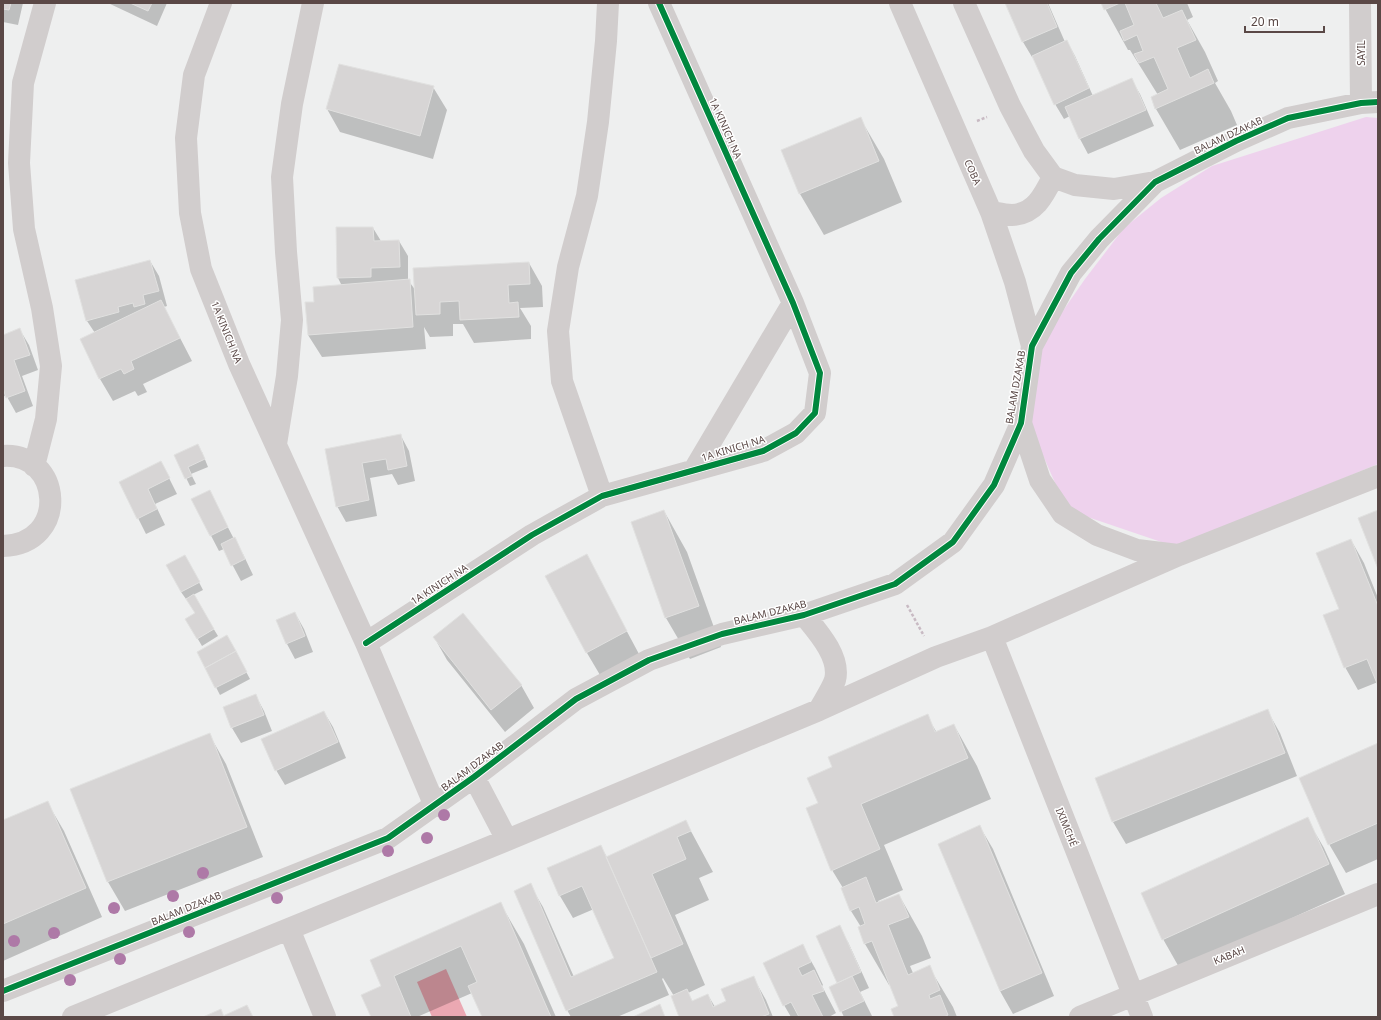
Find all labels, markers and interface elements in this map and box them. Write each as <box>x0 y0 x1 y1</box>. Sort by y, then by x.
scale bar <box>1245 8 1324 34</box>
text: 20 m <box>1251 13 1279 30</box>
street label: SAYIL <box>1354 40 1368 66</box>
street label: 1A KINICH NA <box>706 95 746 161</box>
street label: BALAM DZAKAB <box>1191 113 1265 157</box>
street label: COBA <box>961 157 985 188</box>
street label: 1A KINICH NA <box>208 299 246 366</box>
street label: BALAM DZAKAB <box>1002 349 1028 425</box>
street label: 1A KINICH NA <box>700 432 767 464</box>
street label: 1A KINICH NA <box>408 560 471 608</box>
street label: BALAM DZAKAB <box>732 596 808 628</box>
street label: BALAM DZAKAB <box>438 738 506 794</box>
street label: IXIMCHÉ <box>1053 805 1081 849</box>
street label: BALAM DZAKAB <box>149 888 223 928</box>
street label: KABAH <box>1211 942 1247 968</box>

